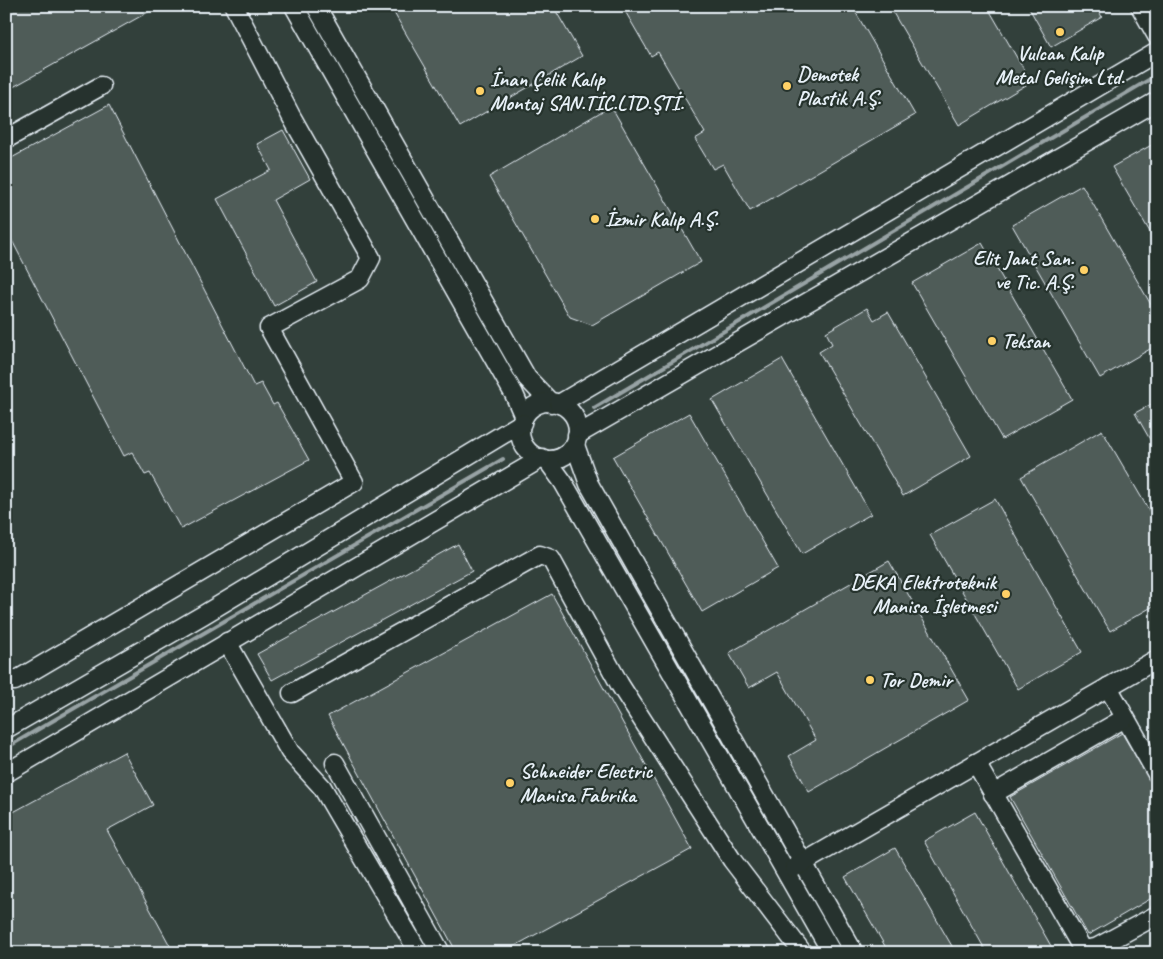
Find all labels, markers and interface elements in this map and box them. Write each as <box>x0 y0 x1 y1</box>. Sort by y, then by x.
marker: Vulcan Kalıp Metal Gelişim Ltd. <box>1054 26 1066 38</box>
place label: Vulcan Kalıp Metal Gelişim Ltd. <box>995 40 1125 90</box>
place label: Demotek Plastik A.Ş. <box>797 61 882 111</box>
place label: İnan Çelik Kalıp Montaj SAN.TİC.LTD.ŞTİ. <box>490 66 684 116</box>
marker: Demotek Plastik A.Ş. <box>781 80 793 92</box>
marker: İnan Çelik Kalıp Montaj SAN.TİC.LTD.ŞTİ. <box>474 85 486 97</box>
place label: İzmir Kalıp A.Ş. <box>605 206 719 232</box>
marker: İzmir Kalıp A.Ş. <box>589 213 601 225</box>
place label: Elit Jant San. ve Tic. A.Ş. <box>973 245 1075 295</box>
marker: Elit Jant San. ve Tic. A.Ş. <box>1078 264 1090 276</box>
place label: Teksan <box>1002 328 1052 354</box>
marker: Teksan <box>986 335 998 347</box>
place label: DEKA Elektroteknik Manisa İşletmesi <box>851 569 999 619</box>
marker: DEKA Elektroteknik Manisa İşletmesi <box>1000 588 1012 600</box>
place label: Tor Demir <box>880 667 954 693</box>
marker: Tor Demir <box>864 674 876 686</box>
place label: Schneider Electric Manisa Fabrika <box>520 758 653 808</box>
marker: Schneider Electric Manisa Fabrika <box>504 777 516 789</box>

